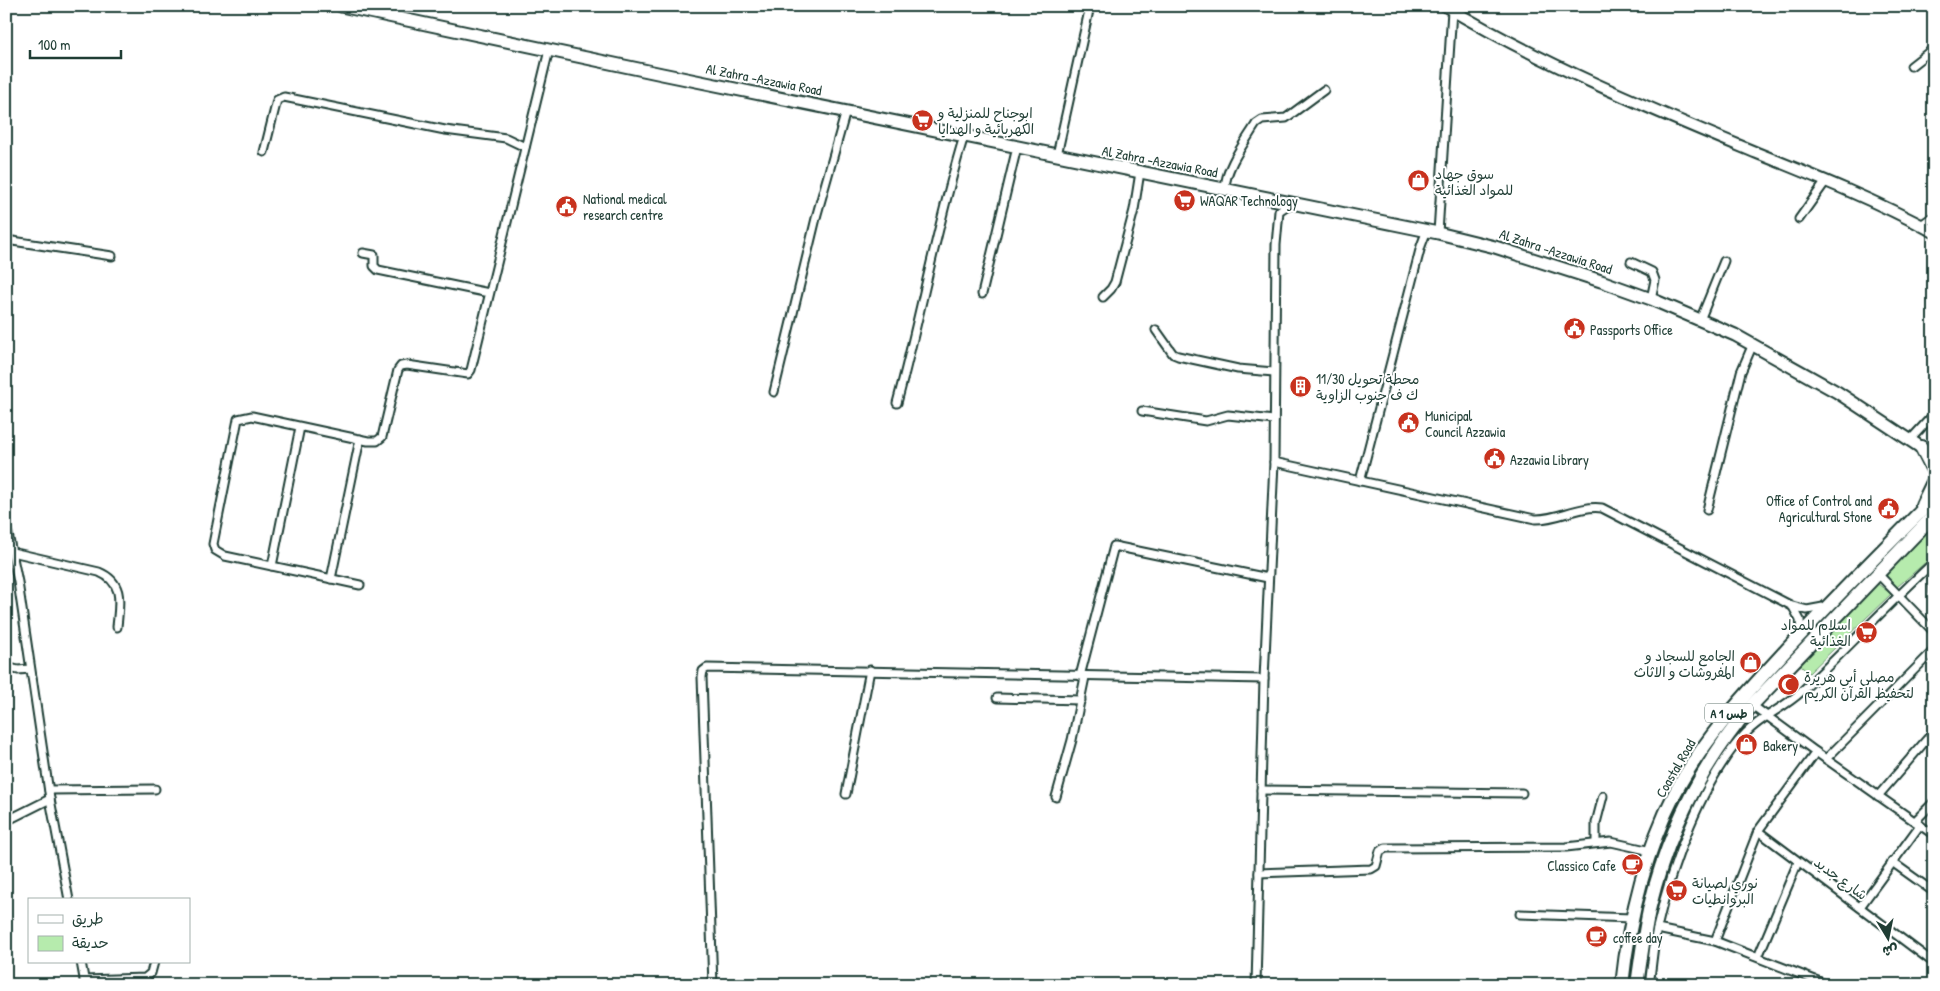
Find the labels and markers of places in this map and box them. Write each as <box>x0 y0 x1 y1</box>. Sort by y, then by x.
place label: ابوجناح للمنزلية و الكهربائية و الهدايا <box>937 103 1034 138</box>
supermarket icon: ابوجناح للمنزلية و الكهربائية و الهدايا <box>910 108 934 132</box>
place label: سوق جهاد للمواد الغذائية <box>1435 164 1513 199</box>
shop icon: سوق جهاد للمواد الغذائية <box>1407 169 1431 193</box>
supermarket icon: WAQAR Technology <box>1172 188 1196 212</box>
place label: National medical research centre <box>583 189 667 224</box>
place label: WAQAR Technology <box>1200 191 1298 211</box>
public building icon: National medical research centre <box>555 194 579 218</box>
public building icon: Passports Office <box>1562 317 1586 341</box>
place label: Passports Office <box>1590 320 1673 340</box>
place label: محطة تحويل 11/30 ك ف جنوب الزاوية <box>1316 369 1419 405</box>
building icon: محطة تحويل 11/30 ك ف جنوب الزاوية <box>1288 374 1312 398</box>
place label: Municipal Council Azzawia <box>1425 406 1506 441</box>
public building icon: Municipal Council Azzawia <box>1397 411 1421 435</box>
public building icon: Azzawia Library <box>1482 447 1506 471</box>
place label: Azzawia Library <box>1510 450 1589 470</box>
place label: Office of Control and Agricultural Stone <box>1766 491 1873 527</box>
public building icon: Office of Control and Agricultural Stone <box>1876 496 1900 520</box>
place label: اسلام للمواد الغذائية <box>1781 615 1851 650</box>
supermarket icon: اسلام للمواد الغذائية <box>1855 620 1879 644</box>
place label: الجامع للسجاد و المفروشات و الاثاث <box>1634 646 1735 681</box>
shop icon: الجامع للسجاد و المفروشات و الاثاث <box>1739 651 1763 675</box>
place label: مصلى أبي هريرة لتحفيظ القرآن الكريم <box>1804 667 1914 704</box>
mosque icon: مصلى أبي هريرة لتحفيظ القرآن الكريم <box>1776 672 1800 696</box>
shop icon: Bakery <box>1735 733 1759 757</box>
place label: Bakery <box>1763 736 1798 756</box>
cafe icon: Classico Cafe <box>1620 853 1644 877</box>
place label: Classico Cafe <box>1547 856 1616 875</box>
place label: نوري لصيانة البروانطيات <box>1692 873 1758 908</box>
supermarket icon: نوري لصيانة البروانطيات <box>1664 878 1688 902</box>
cafe icon: coffee day <box>1585 925 1609 949</box>
place label: coffee day <box>1613 928 1663 948</box>

